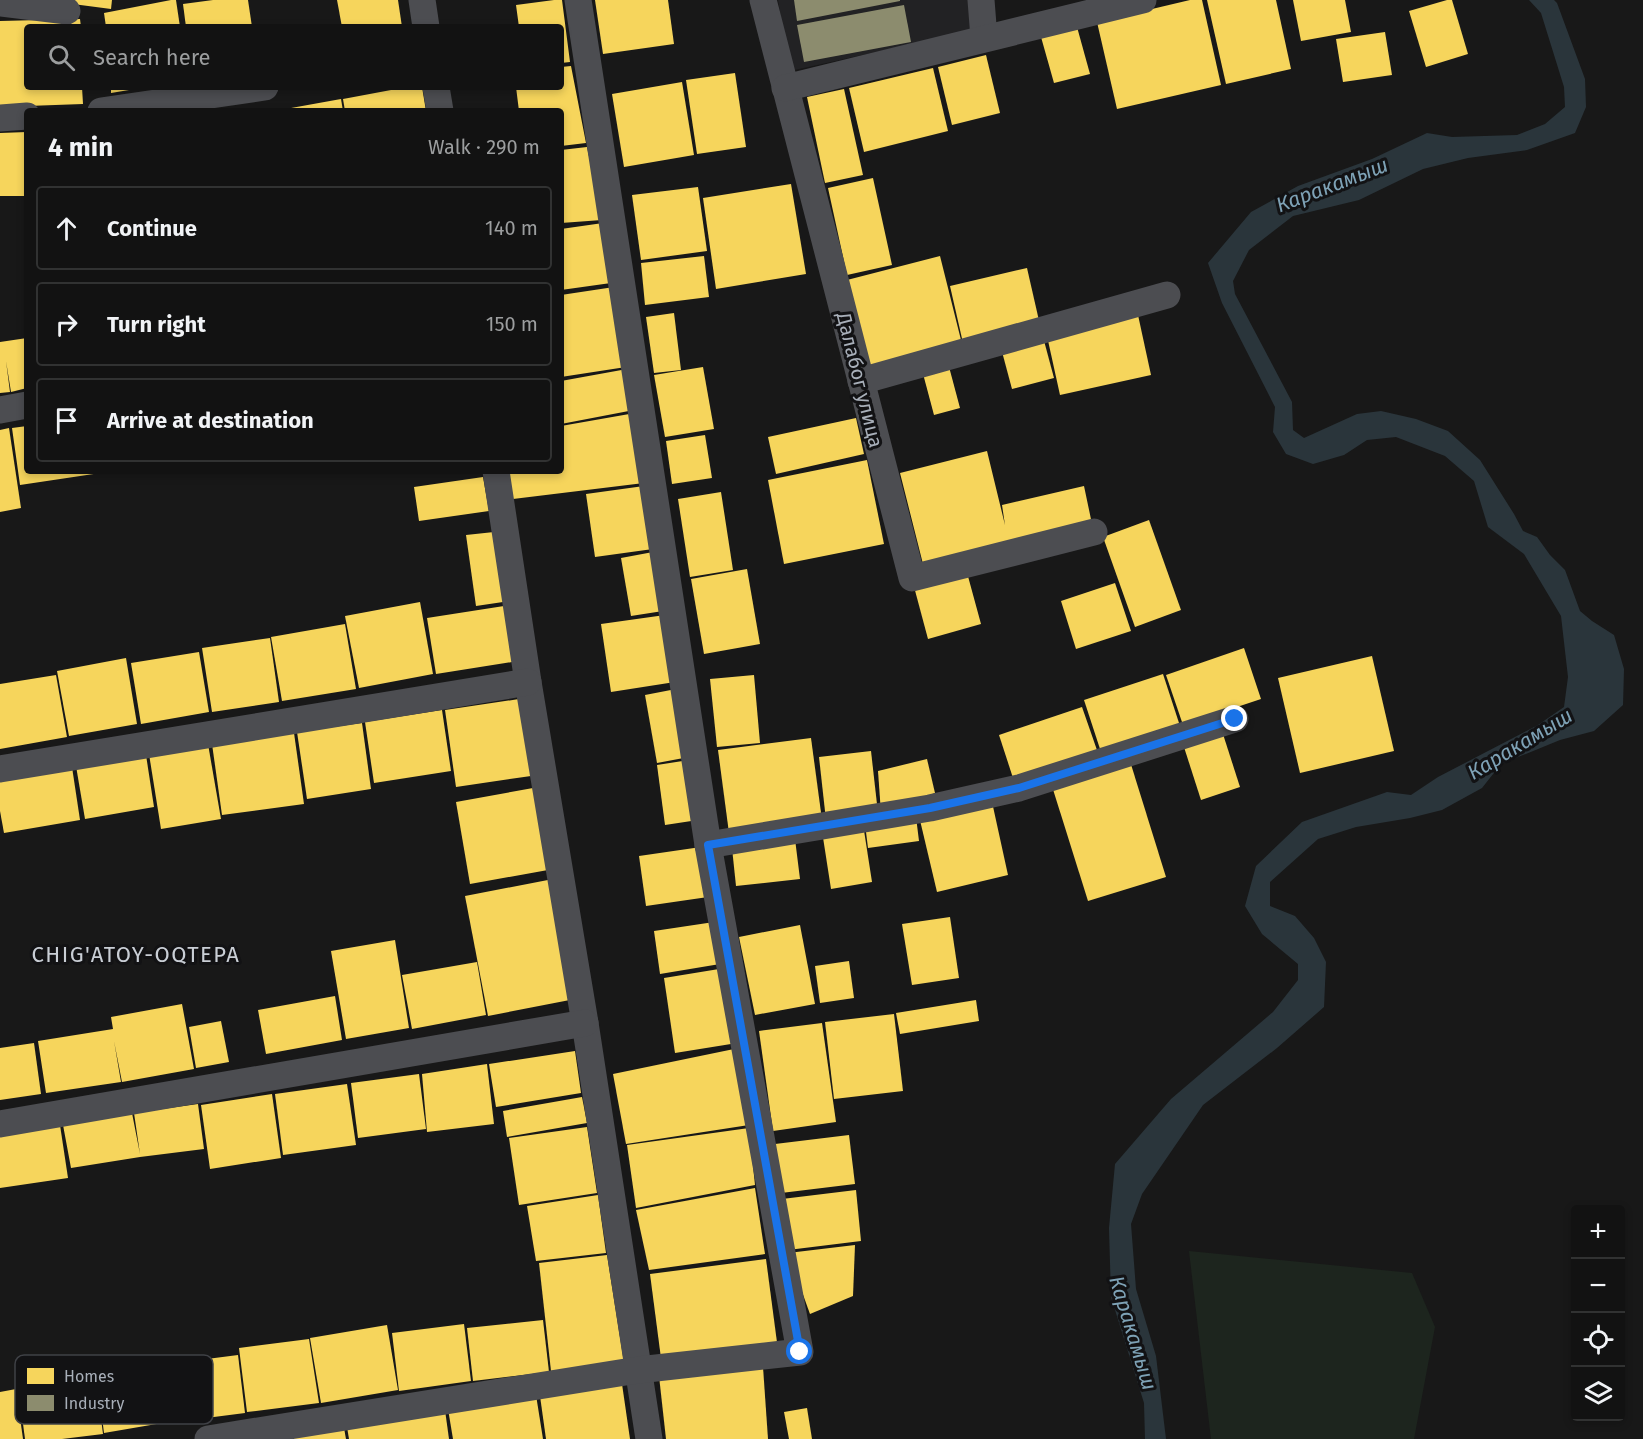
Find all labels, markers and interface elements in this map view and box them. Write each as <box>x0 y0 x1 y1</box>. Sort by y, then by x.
search box <box>24 24 564 90</box>
icon: search <box>45 41 78 74</box>
text: Search here <box>93 44 211 71</box>
text: 4 min <box>48 132 113 163</box>
text: Walk · 290 m <box>428 135 540 159</box>
water label: Каракамыш <box>1272 152 1392 218</box>
icon: ahead <box>50 212 83 245</box>
text: Continue <box>107 215 197 242</box>
text: 140 m <box>485 216 538 240</box>
icon: right <box>50 308 83 341</box>
street label: Далабог улица <box>831 309 888 450</box>
text: Turn right <box>107 311 206 338</box>
text: 150 m <box>486 312 538 336</box>
icon: arrive <box>50 404 83 437</box>
text: Arrive at destination <box>107 407 314 434</box>
water label: Каракамыш <box>1463 702 1577 786</box>
route end <box>1221 705 1247 731</box>
district label: CHIG'ATOY-OQTEPA <box>32 941 240 968</box>
map controls <box>1571 1205 1625 1421</box>
button: + <box>1571 1205 1625 1259</box>
button: − <box>1571 1259 1625 1313</box>
water label: Каракамыш <box>1103 1273 1163 1393</box>
button: locate <box>1571 1313 1625 1367</box>
route start <box>786 1338 812 1364</box>
legend <box>15 1355 213 1424</box>
text: Homes <box>64 1367 114 1386</box>
button: layers <box>1571 1367 1625 1421</box>
text: Industry <box>64 1394 124 1413</box>

